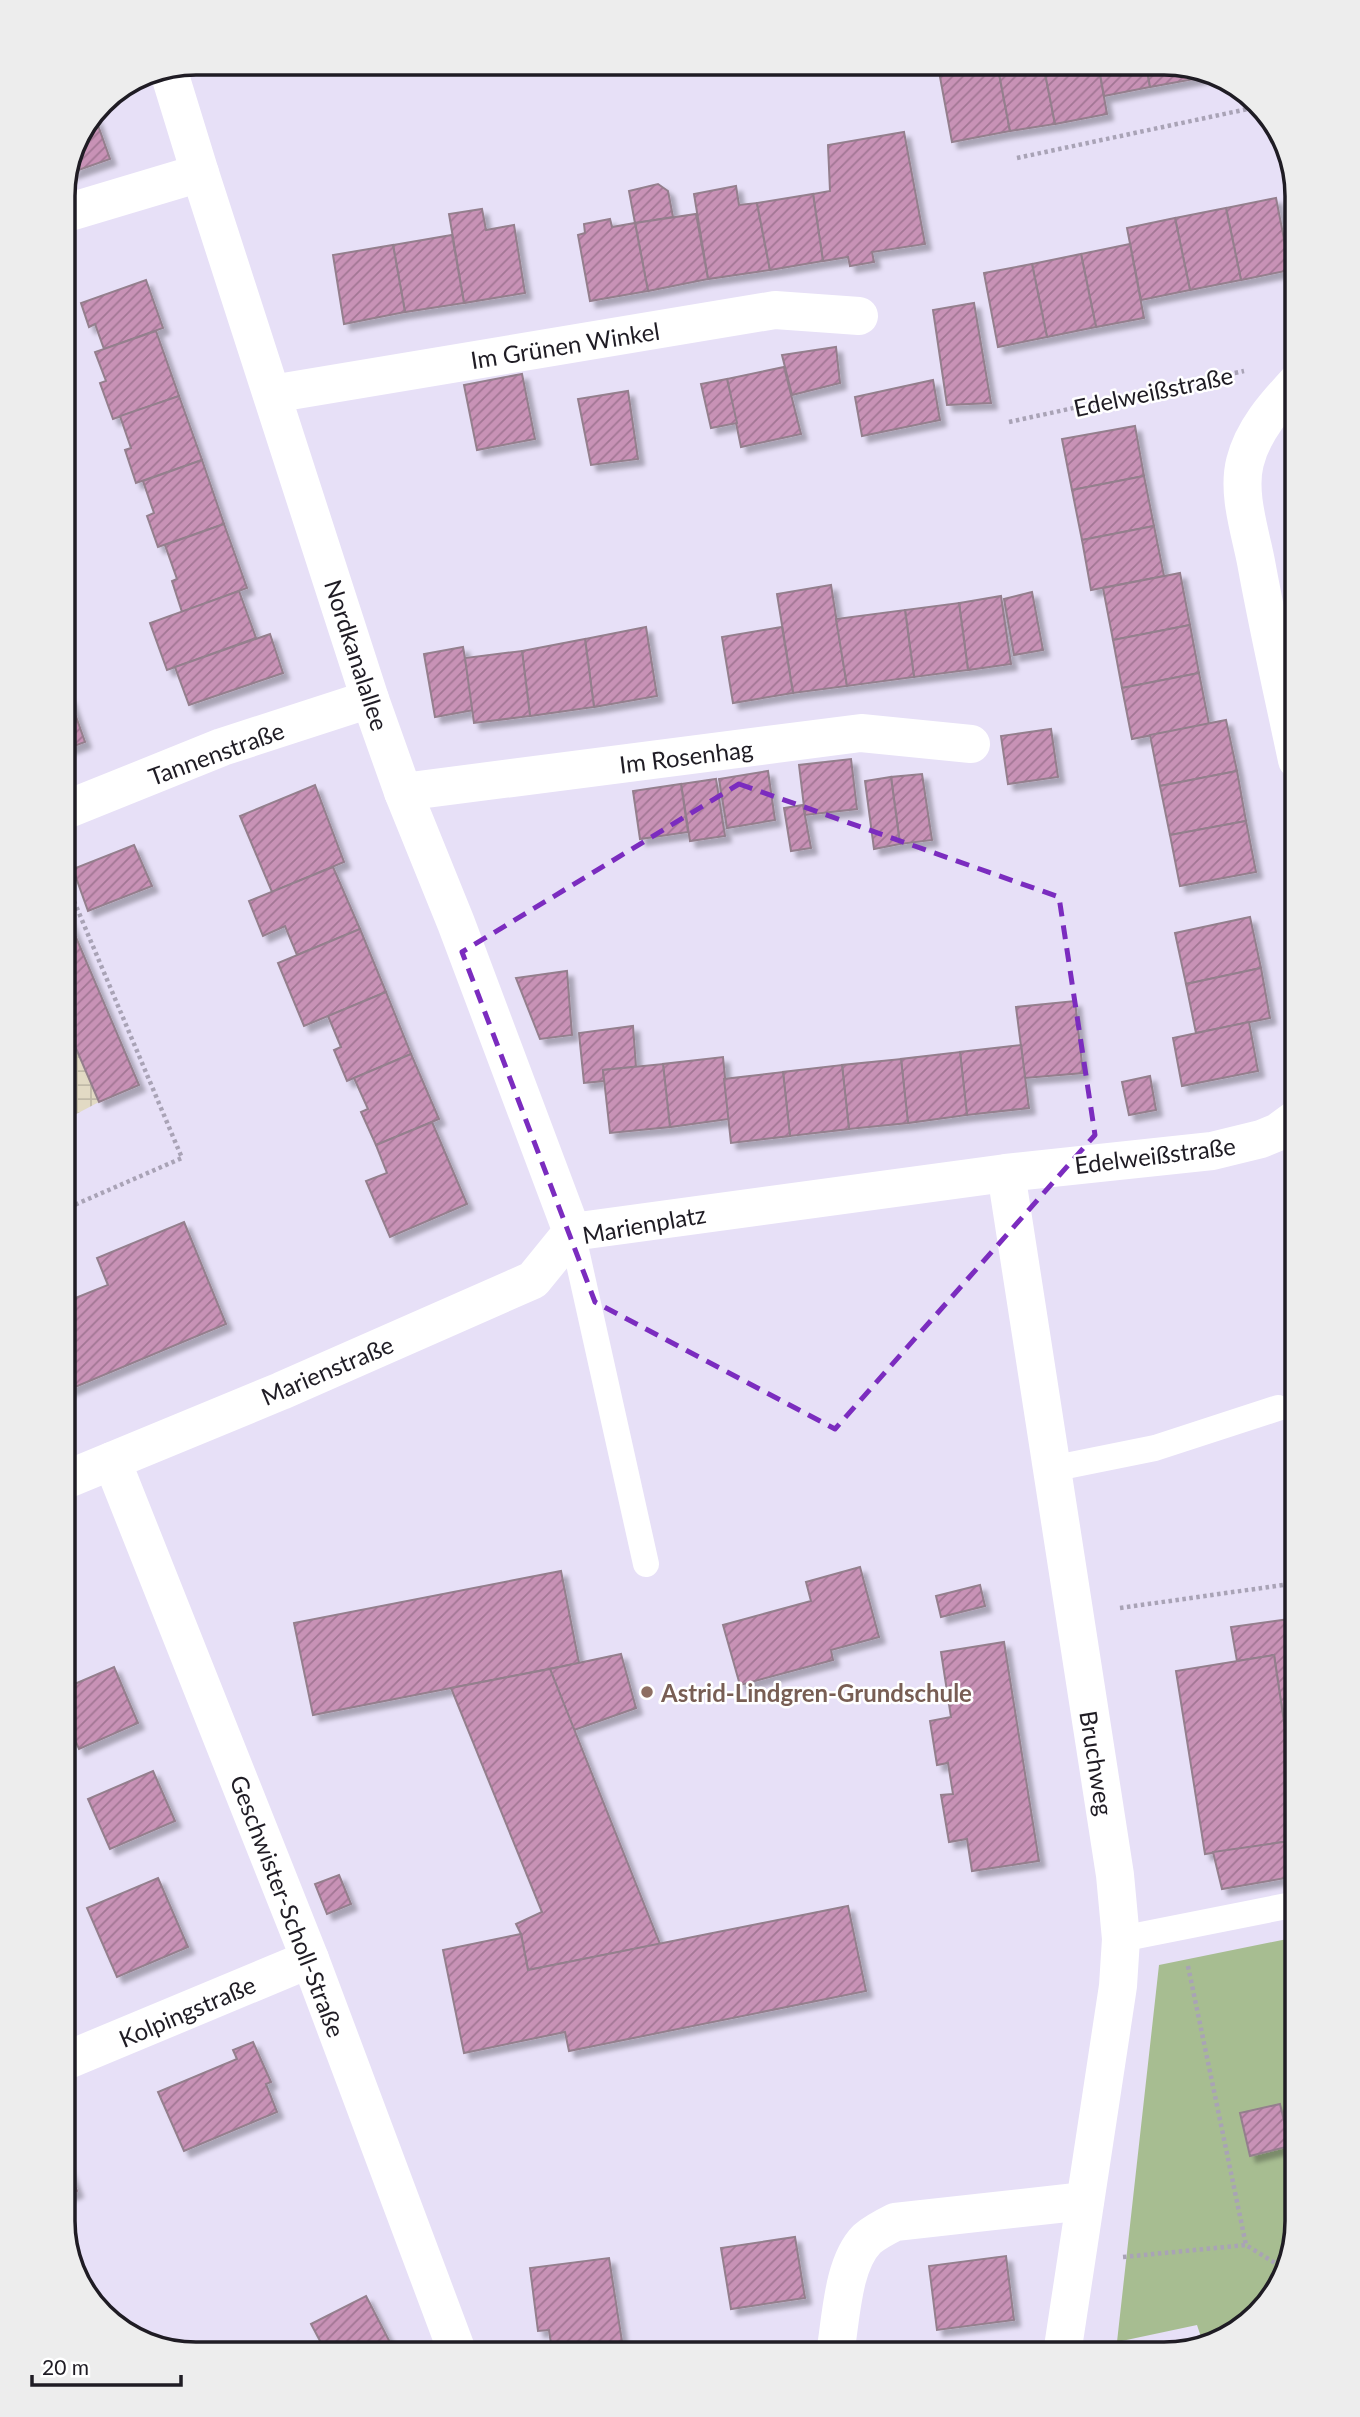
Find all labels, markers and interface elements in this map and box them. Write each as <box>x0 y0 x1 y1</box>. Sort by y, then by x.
street label: Im Grünen Winkel <box>468 316 662 374</box>
street label: Edelweißstraße <box>1071 360 1235 422</box>
street label: Nordkanalallee <box>319 576 395 734</box>
street label: Tannenstraße <box>144 715 288 791</box>
street label: Im Rosenhag <box>617 733 755 779</box>
street label: Edelweißstraße <box>1073 1131 1237 1179</box>
street label: Marienplatz <box>580 1199 708 1249</box>
street label: Marienstraße <box>257 1329 397 1411</box>
place label: Astrid-Lindgren-Grundschule <box>660 1678 972 1707</box>
marker: Astrid-Lindgren-Grundschule <box>639 1684 655 1700</box>
street label: Bruchweg <box>1074 1708 1120 1818</box>
street label: Geschwister-Scholl-Straße <box>225 1771 351 2041</box>
street label: Kolpingstraße <box>114 1969 260 2053</box>
scale bar <box>32 2344 180 2388</box>
text: 20 m <box>42 2354 89 2379</box>

